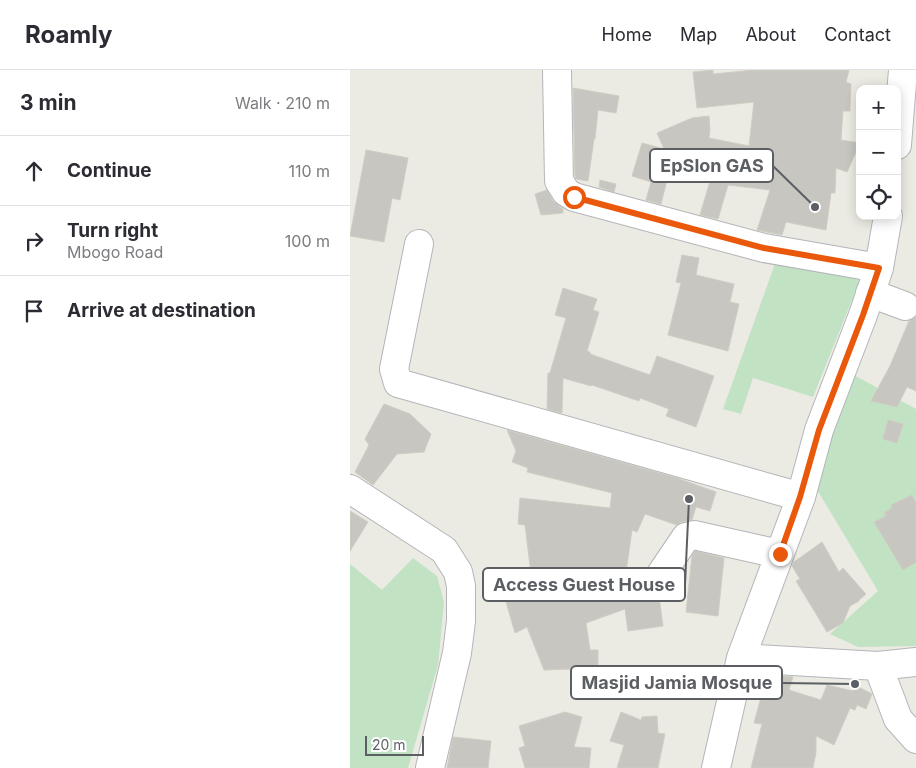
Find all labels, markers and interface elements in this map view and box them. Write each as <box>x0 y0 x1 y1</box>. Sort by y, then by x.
text: Roamly <box>25 20 112 49</box>
text: Home <box>602 24 652 45</box>
text: Map <box>680 24 717 45</box>
text: About <box>745 24 796 45</box>
text: Contact <box>824 24 891 45</box>
map controls <box>856 85 901 220</box>
button: + <box>856 85 901 130</box>
text: 3 min <box>20 90 76 115</box>
text: Walk · 210 m <box>235 93 330 113</box>
button: − <box>856 130 901 175</box>
callout: EpSlon GAS <box>650 149 773 182</box>
text: EpSlon GAS <box>660 155 764 176</box>
icon: ahead <box>20 157 48 185</box>
text: Continue <box>67 159 152 182</box>
text: 110 m <box>288 161 330 181</box>
button: locate <box>856 175 901 220</box>
route start <box>563 186 586 209</box>
text: Turn right <box>67 219 158 242</box>
icon: right <box>20 227 48 255</box>
text: 100 m <box>285 231 330 251</box>
text: Mbogo Road <box>67 242 163 262</box>
icon: arrive <box>20 297 48 325</box>
text: Arrive at destination <box>67 299 256 322</box>
route end <box>769 543 792 566</box>
callout: Access Guest House <box>483 568 685 601</box>
text: Access Guest House <box>493 574 675 595</box>
callout: Masjid Jamia Mosque <box>571 666 782 699</box>
text: Masjid Jamia Mosque <box>582 672 773 693</box>
scale bar <box>365 733 424 756</box>
text: 20 m <box>372 736 406 753</box>

